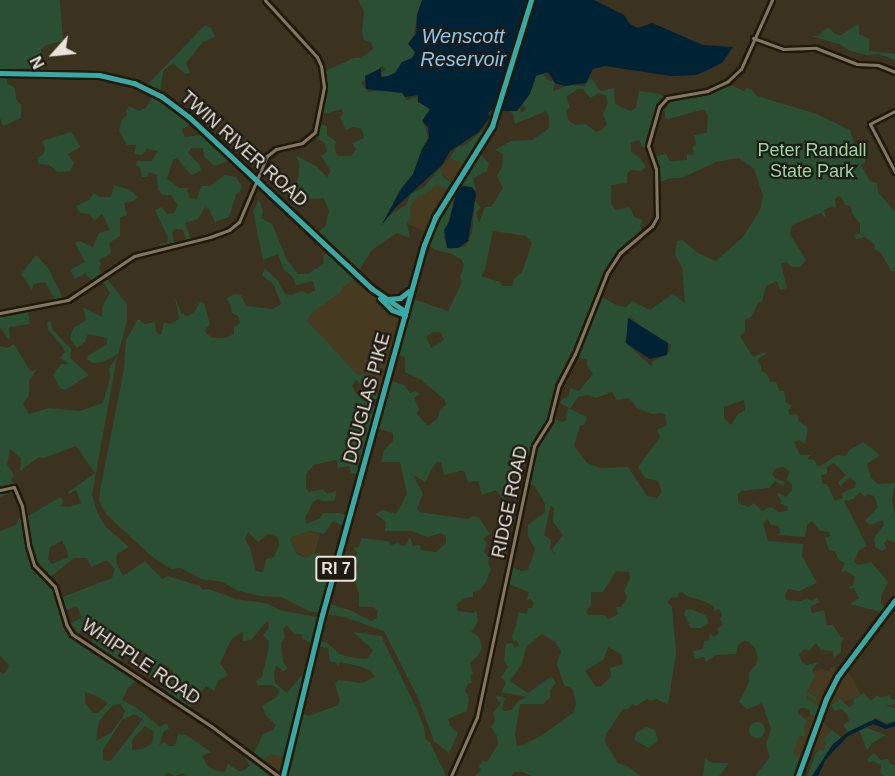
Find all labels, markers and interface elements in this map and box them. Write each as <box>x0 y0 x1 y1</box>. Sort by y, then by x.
north arrow <box>24 24 84 84</box>
water label: Wenscott Reservoir <box>420 25 506 72</box>
text: N <box>27 53 48 71</box>
street label: TWIN RIVER ROAD <box>176 86 312 212</box>
park label: Peter Randall State Park <box>757 140 867 182</box>
street label: DOUGLAS PIKE <box>339 330 395 466</box>
street label: RIDGE ROAD <box>488 444 532 560</box>
road number: RI 7 <box>315 556 357 582</box>
street label: WHIPPLE ROAD <box>78 614 204 710</box>

